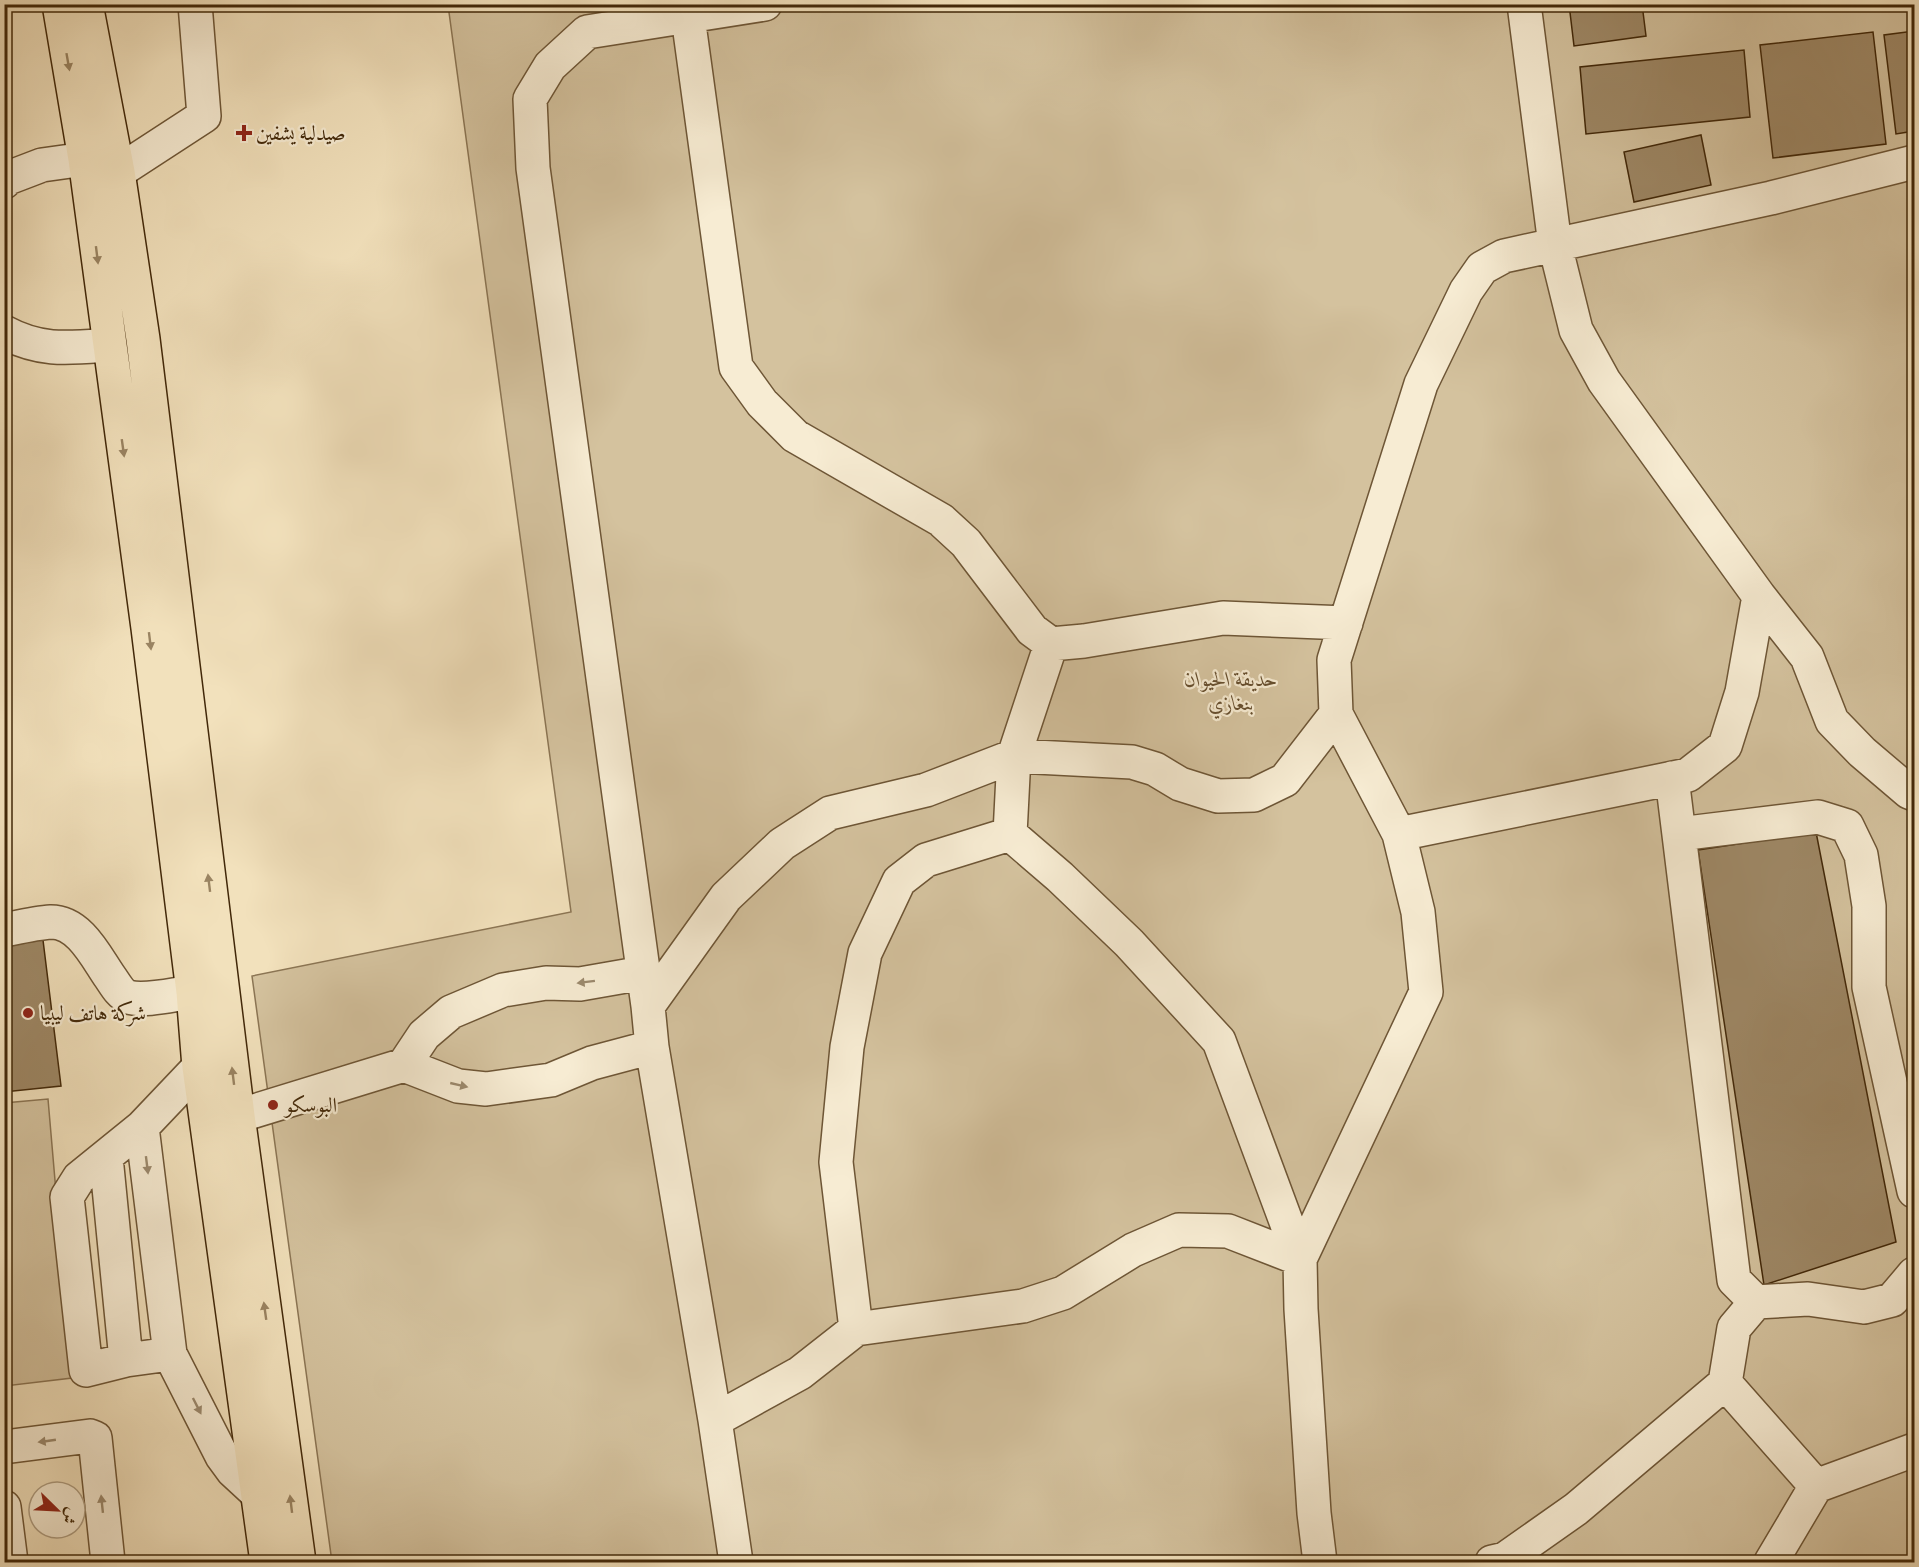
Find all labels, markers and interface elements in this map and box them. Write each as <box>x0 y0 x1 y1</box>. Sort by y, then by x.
one-way arrow <box>64 53 73 72</box>
place label: صيدلية يشفين <box>256 120 346 147</box>
marker: صيدلية يشفين <box>237 126 251 140</box>
one-way arrow <box>92 246 102 265</box>
one-way arrow <box>119 439 128 458</box>
one-way arrow <box>145 632 155 651</box>
park label: حديقة الحيوان بنغازي <box>1184 666 1278 719</box>
one-way arrow <box>204 873 214 892</box>
one-way arrow <box>576 977 595 987</box>
place label: شركة هاتف ليبيا <box>40 1000 146 1027</box>
marker: شركة هاتف ليبيا <box>21 1006 35 1020</box>
one-way arrow <box>228 1067 238 1086</box>
one-way arrow <box>450 1081 469 1090</box>
place label: البوسكو <box>283 1092 337 1119</box>
marker: البوسكو <box>266 1098 280 1112</box>
one-way arrow <box>142 1156 152 1175</box>
one-way arrow <box>260 1302 269 1321</box>
one-way arrow <box>192 1398 201 1415</box>
one-way arrow <box>38 1437 57 1446</box>
north arrow <box>27 1480 87 1540</box>
one-way arrow <box>97 1495 107 1514</box>
one-way arrow <box>287 1495 296 1514</box>
text: ش <box>57 1504 82 1527</box>

